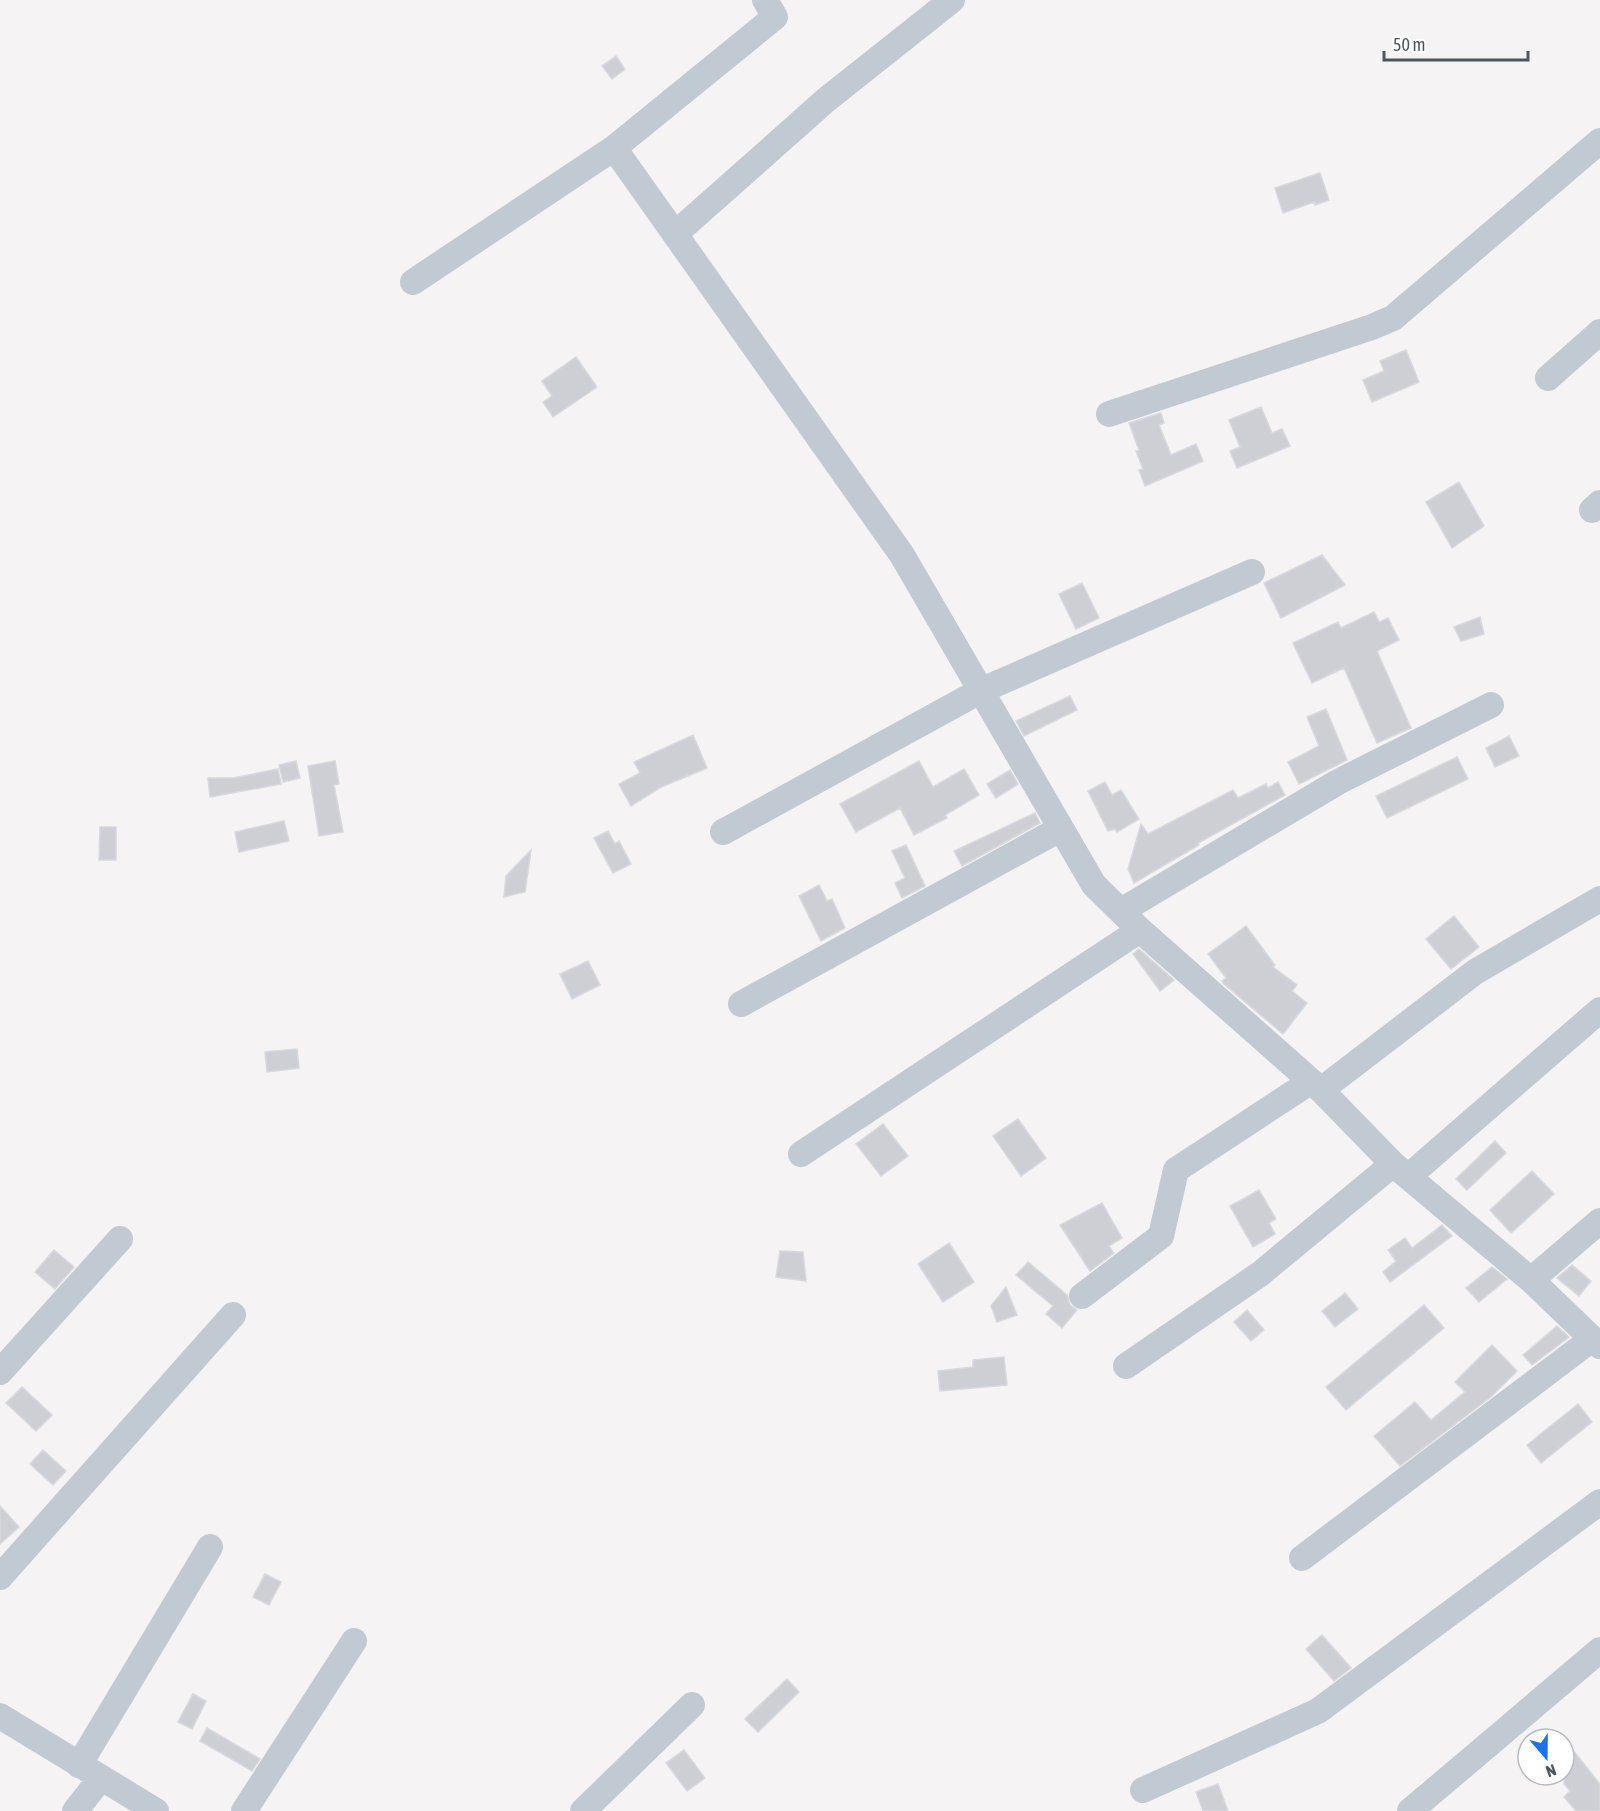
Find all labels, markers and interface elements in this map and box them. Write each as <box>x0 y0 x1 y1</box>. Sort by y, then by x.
scale bar <box>1384 24 1528 62</box>
text: 50 m <box>1393 34 1425 55</box>
north arrow <box>1516 1727 1576 1787</box>
text: N <box>1544 1761 1559 1781</box>

